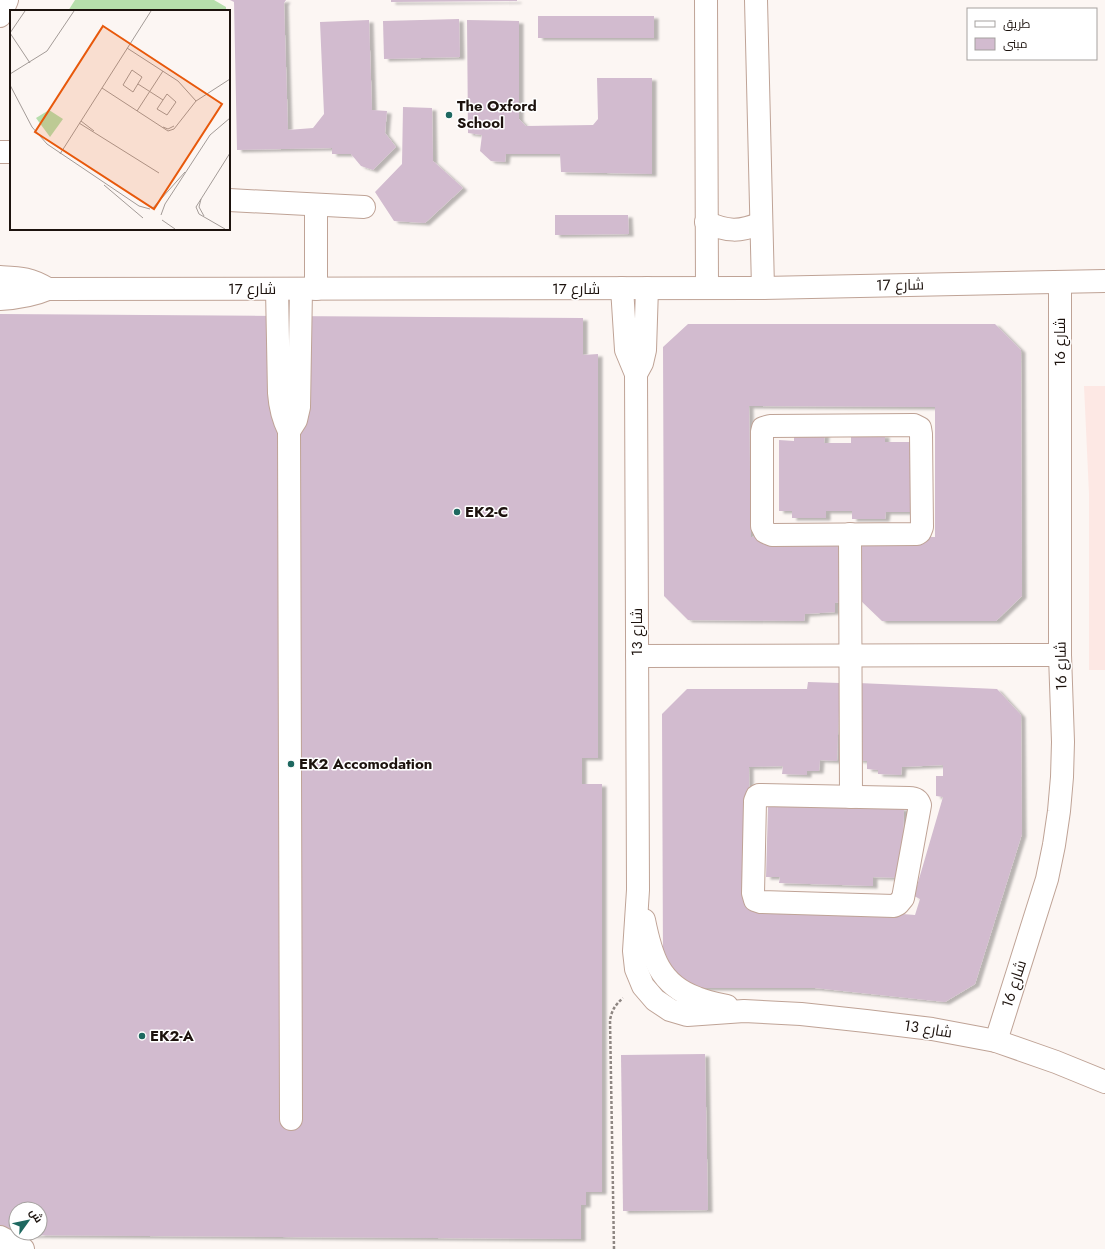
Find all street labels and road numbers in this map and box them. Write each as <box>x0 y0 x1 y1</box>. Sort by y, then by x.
street label: شارع 17 <box>876 274 924 296</box>
street label: شارع 17 <box>228 278 276 300</box>
street label: شارع 17 <box>552 278 600 300</box>
street label: شارع 16 <box>1049 318 1071 366</box>
street label: شارع 13 <box>626 608 648 656</box>
street label: شارع 16 <box>1050 641 1072 691</box>
street label: شارع 16 <box>996 957 1032 1011</box>
street label: شارع 13 <box>902 1014 954 1044</box>

